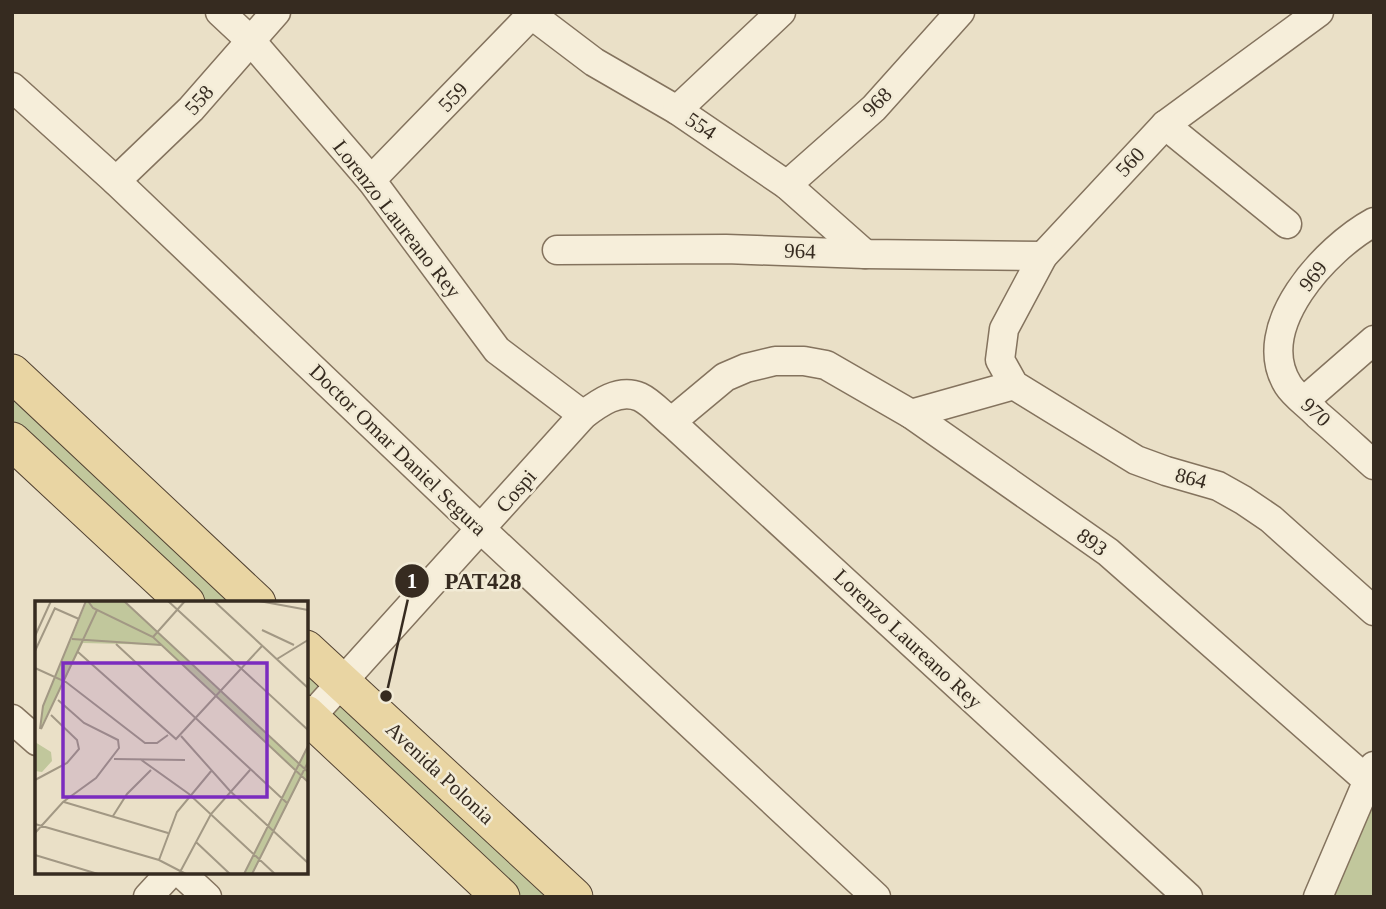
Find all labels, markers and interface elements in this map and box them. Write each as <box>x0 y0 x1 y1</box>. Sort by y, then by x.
street label: 559 <box>433 77 473 117</box>
street label: 558 <box>180 80 218 120</box>
street label: 968 <box>857 82 897 122</box>
street label: 554 <box>681 107 721 145</box>
street label: Lorenzo Laureano Rey <box>328 135 466 303</box>
street label: 560 <box>1110 142 1150 182</box>
street label: 964 <box>784 238 817 264</box>
street label: 969 <box>1294 256 1332 296</box>
street label: Doctor Omar Daniel Segura <box>305 359 492 541</box>
street label: 970 <box>1296 392 1336 432</box>
street label: 864 <box>1173 462 1210 494</box>
street label: Cospi <box>491 465 541 517</box>
street label: 893 <box>1072 523 1112 561</box>
callout: PAT428 <box>395 559 535 603</box>
street label: Lorenzo Laureano Rey <box>829 564 987 714</box>
text: 1 <box>407 569 417 593</box>
text: PAT428 <box>444 569 522 594</box>
inset map <box>35 601 308 874</box>
street label: Avenida Polonia <box>381 717 500 830</box>

